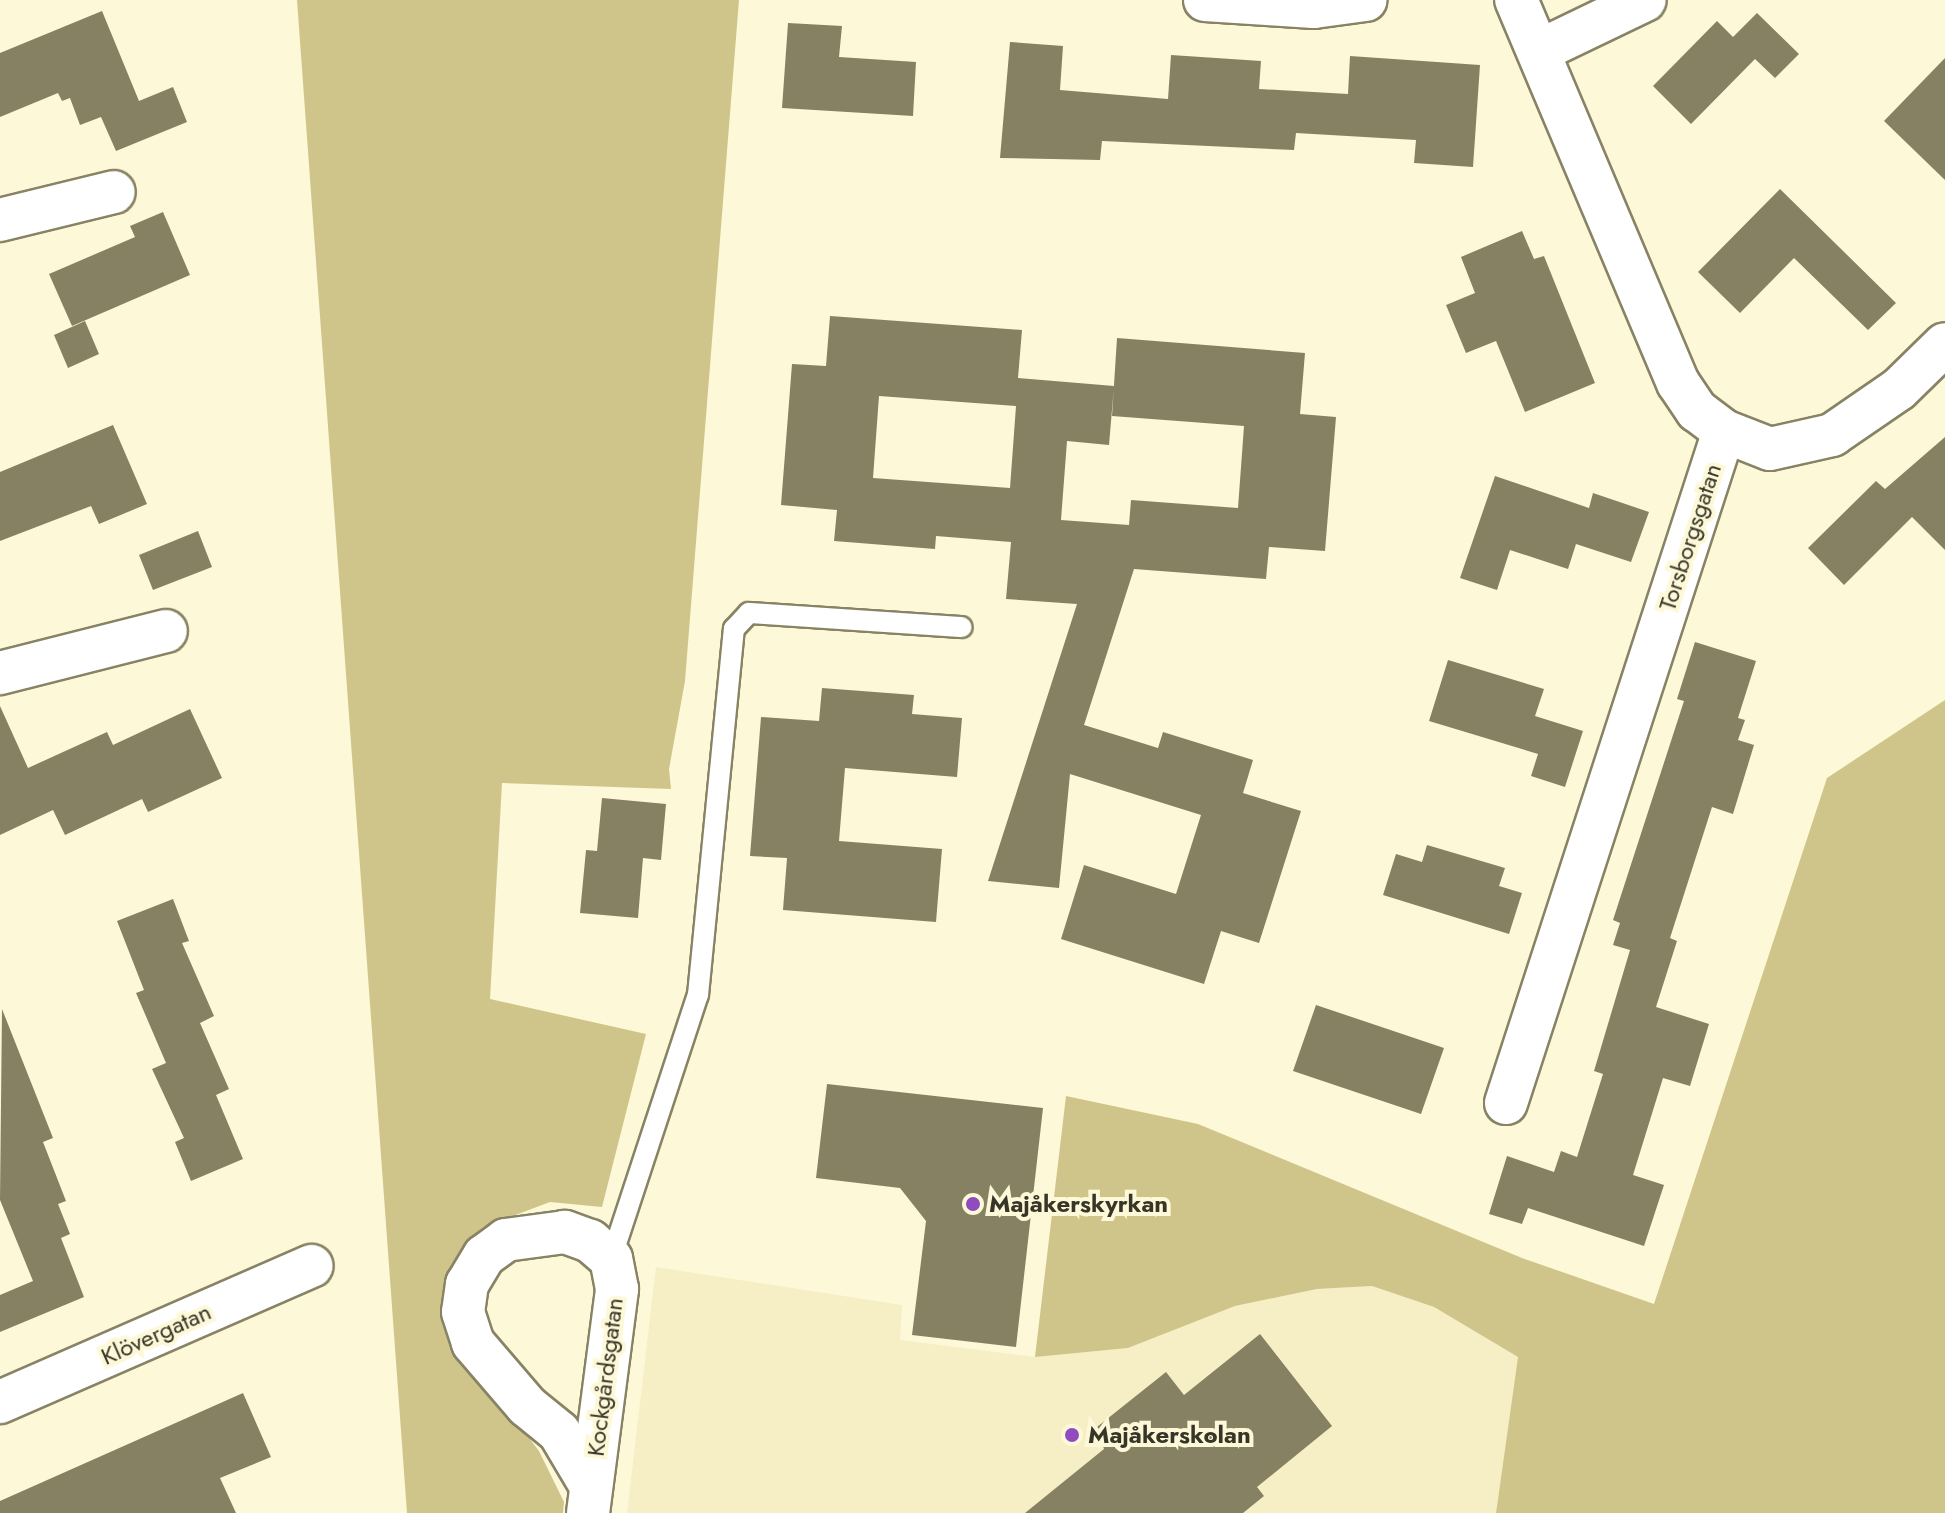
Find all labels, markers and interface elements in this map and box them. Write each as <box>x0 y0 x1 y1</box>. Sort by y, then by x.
street label: Torsborgsgatan <box>1653 460 1727 614</box>
place label: Majåkerskyrkan <box>989 1190 1168 1218</box>
marker: Majåkerskyrkan <box>964 1195 982 1213</box>
street label: Kockgårdsgatan <box>581 1296 629 1458</box>
street label: Klövergatan <box>97 1297 215 1371</box>
place label: Majåkerskolan <box>1088 1421 1251 1449</box>
marker: Majåkerskolan <box>1063 1426 1081 1444</box>

